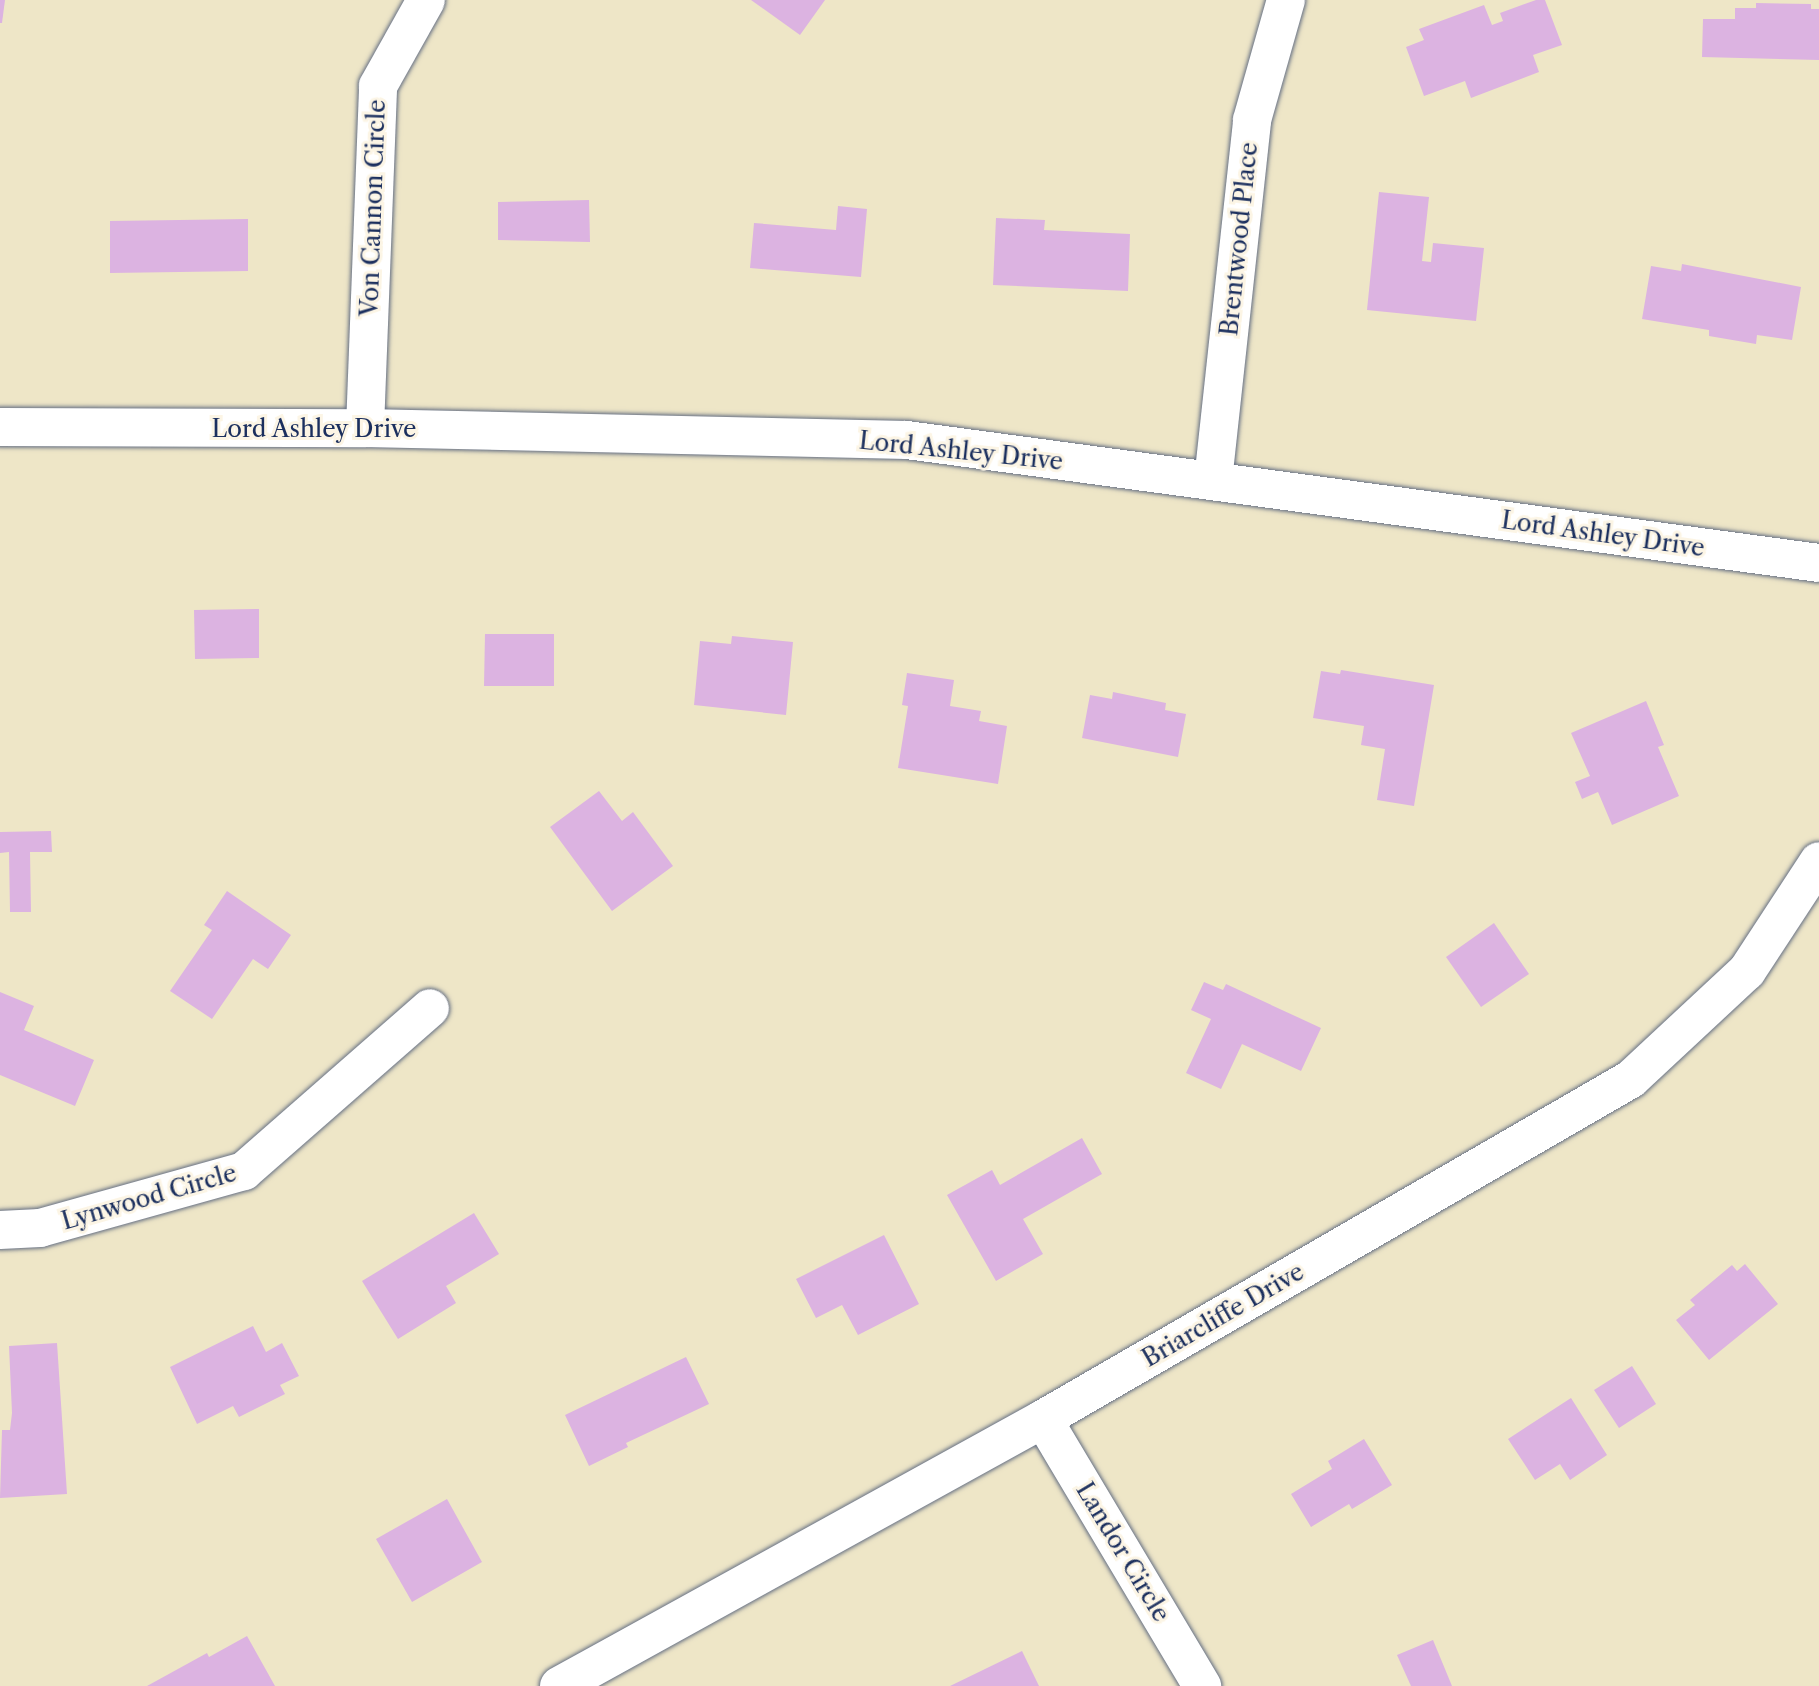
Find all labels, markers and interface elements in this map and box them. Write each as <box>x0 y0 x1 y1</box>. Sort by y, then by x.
street label: Von Cannon Circle <box>355 99 391 317</box>
street label: Brentwood Place <box>1214 141 1264 337</box>
street label: Lord Ashley Drive <box>211 415 417 443</box>
street label: Lord Ashley Drive <box>857 426 1065 476</box>
street label: Lord Ashley Drive <box>1499 505 1707 563</box>
street label: Lynwood Circle <box>58 1158 240 1236</box>
street label: Briarcliffe Drive <box>1137 1257 1309 1373</box>
street label: Landor Circle <box>1070 1477 1176 1627</box>

